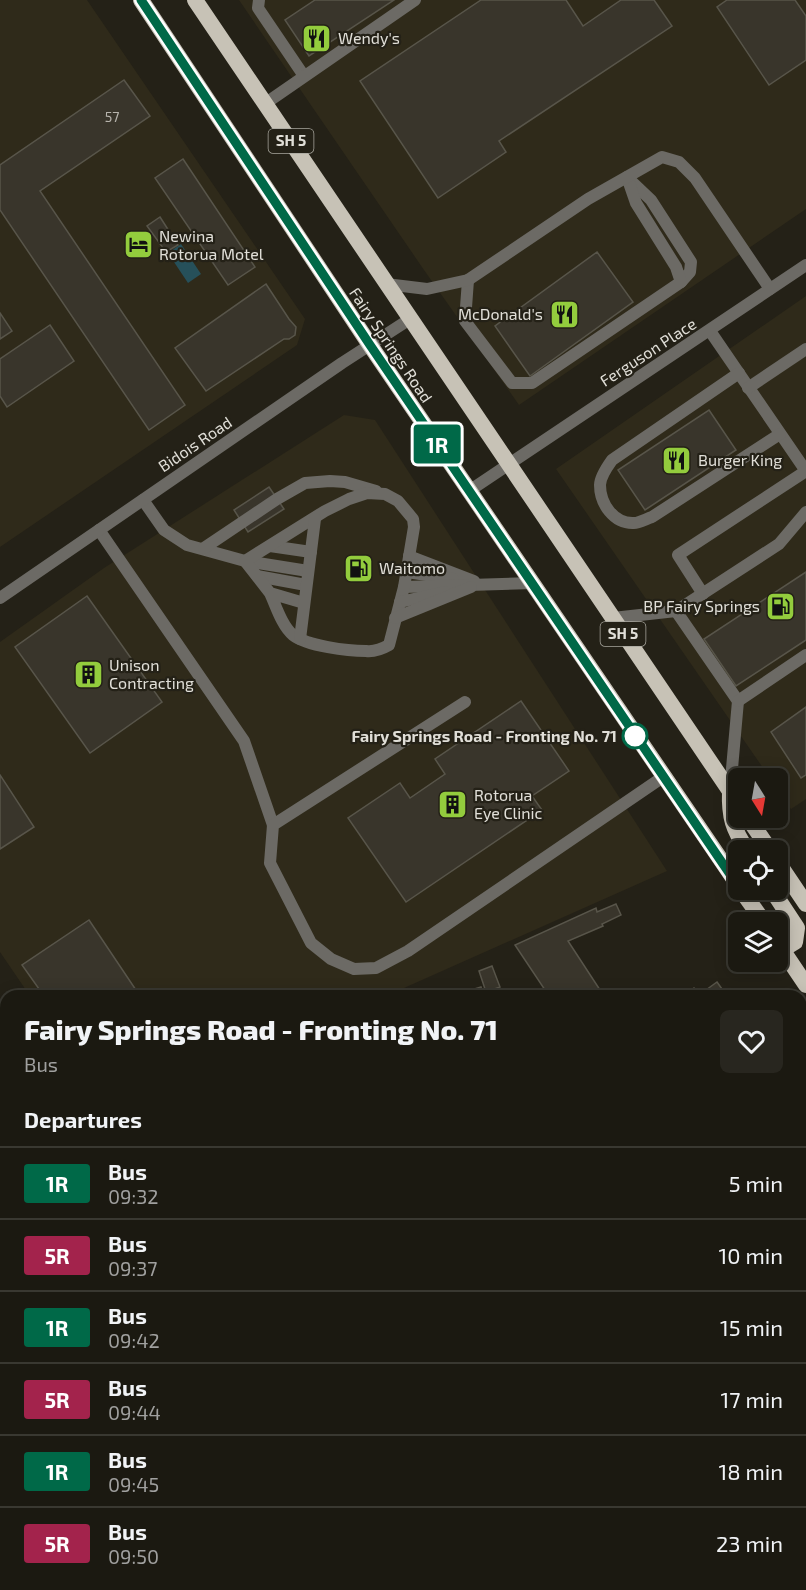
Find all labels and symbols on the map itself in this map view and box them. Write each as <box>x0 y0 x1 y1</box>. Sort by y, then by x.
restaurant icon: Wendy's <box>301 22 333 54</box>
place label: Wendy's <box>338 28 400 47</box>
house number: 57 <box>105 108 119 125</box>
road number: SH 5 <box>268 129 314 153</box>
place label: Newina Rotorua Motel <box>159 226 264 263</box>
hotel icon: Newina Rotorua Motel <box>122 229 154 261</box>
street label: Fairy Springs Road <box>346 284 437 406</box>
restaurant icon: McDonald's <box>548 298 580 330</box>
place label: McDonald's <box>458 304 543 323</box>
street label: Ferguson Place <box>596 313 699 390</box>
street label: Bidois Road <box>154 412 235 475</box>
line badge: 1R <box>410 424 464 464</box>
restaurant icon: Burger King <box>661 444 693 476</box>
place label: Burger King <box>698 450 782 469</box>
fuel station icon: Waitomo <box>342 552 374 584</box>
place label: Waitomo <box>379 558 445 577</box>
fuel station icon: BP Fairy Springs <box>765 590 797 622</box>
place label: BP Fairy Springs <box>643 596 760 615</box>
road number: SH 5 <box>600 622 646 646</box>
place label: Unison Contracting <box>109 655 194 692</box>
building icon: Unison Contracting <box>72 658 104 690</box>
marker: Fairy Springs Road - Fronting No. 71 <box>622 723 648 749</box>
place label: Fairy Springs Road - Fronting No. 71 <box>351 726 617 746</box>
north arrow <box>728 768 788 828</box>
place label: Rotorua Eye Clinic <box>474 785 543 822</box>
building icon: Rotorua Eye Clinic <box>437 788 469 820</box>

